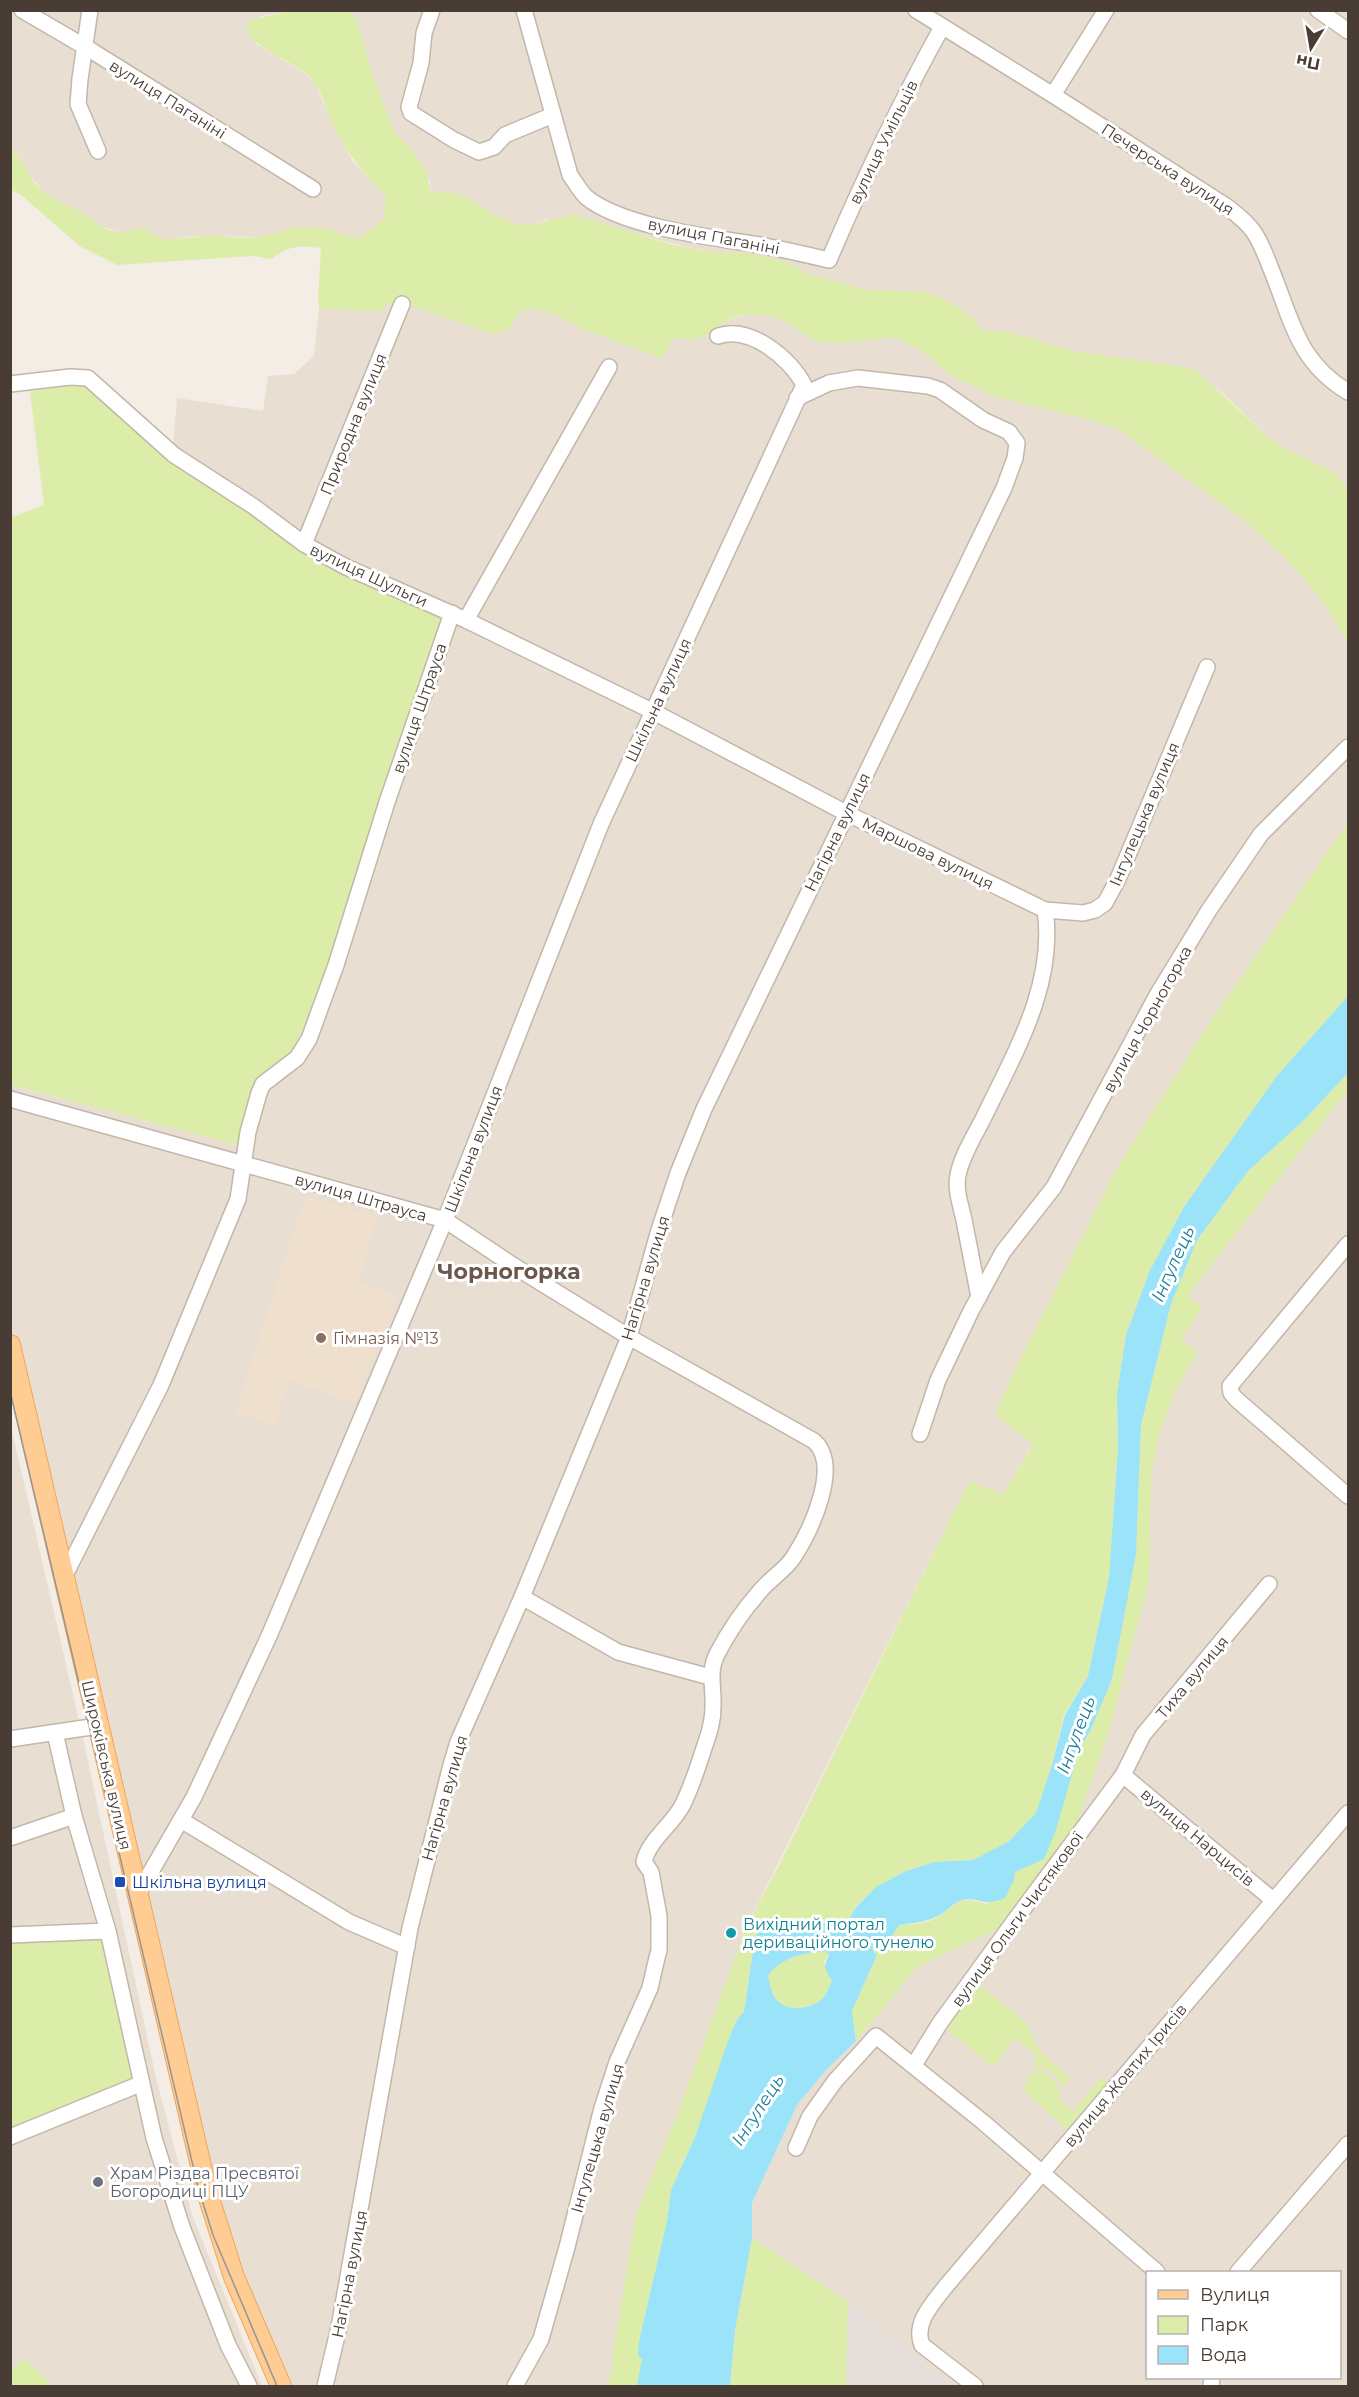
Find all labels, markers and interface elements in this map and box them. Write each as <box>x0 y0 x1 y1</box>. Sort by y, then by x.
north arrow <box>1281 18 1341 78</box>
text: Пн <box>1295 51 1322 74</box>
street label: вулиця Паганіні <box>106 56 230 143</box>
street label: вулиця Умільців <box>845 77 922 207</box>
street label: Печерська вулиця <box>1098 119 1238 219</box>
street label: вулиця Паганіні <box>646 214 782 259</box>
street label: Природна вулиця <box>316 351 391 498</box>
street label: вулиця Шульги <box>307 540 431 611</box>
street label: Шкільна вулиця <box>621 635 696 765</box>
street label: вулиця Штрауса <box>388 640 451 776</box>
street label: Інгулецька вулиця <box>1106 739 1183 889</box>
street label: Нагірна вулиця <box>800 770 874 895</box>
street label: Маршова вулиця <box>859 813 997 894</box>
street label: вулиця Чорногорка <box>1099 943 1196 1096</box>
street label: Шкільна вулиця <box>440 1083 506 1215</box>
street label: вулиця Штрауса <box>293 1170 429 1225</box>
street label: Нагірна вулиця <box>617 1213 674 1343</box>
water label: Інгулець <box>1147 1223 1199 1305</box>
district label: Чорногорка <box>437 1258 581 1285</box>
place label: Гімназія №13 <box>333 1329 439 1348</box>
marker: Гімназія №13 <box>314 1331 328 1345</box>
street label: Тиха вулиця <box>1152 1632 1232 1723</box>
street label: Широківська вулиця <box>78 1678 135 1852</box>
water label: Інгулець <box>1052 1693 1100 1777</box>
street label: Нагірна вулиця <box>417 1733 471 1863</box>
street label: вулиця Нарцисів <box>1137 1784 1258 1891</box>
street label: вулиця Ольги Чистякової <box>948 1828 1087 2010</box>
place label: Шкільна вулиця <box>132 1873 267 1892</box>
marker: Шкільна вулиця <box>113 1875 127 1889</box>
place label: Вихідний портал дериваційного тунелю <box>743 1915 934 1952</box>
marker: Вихідний портал дериваційного тунелю <box>724 1926 738 1940</box>
street label: вулиця Жовтих Ірисів <box>1060 2000 1191 2151</box>
street label: Інгулецька вулиця <box>567 2061 628 2215</box>
water label: Інгулець <box>727 2070 789 2150</box>
place label: Храм Різдва Пресвятої Богородиці ПЦУ <box>110 2164 299 2201</box>
marker: Храм Різдва Пресвятої Богородиці ПЦУ <box>91 2175 105 2189</box>
street label: Нагірна вулиця <box>328 2209 371 2340</box>
legend <box>1146 2271 1341 2379</box>
text: Вулиця <box>1200 2284 1270 2306</box>
text: Парк <box>1200 2314 1249 2336</box>
text: Вода <box>1200 2344 1247 2366</box>

